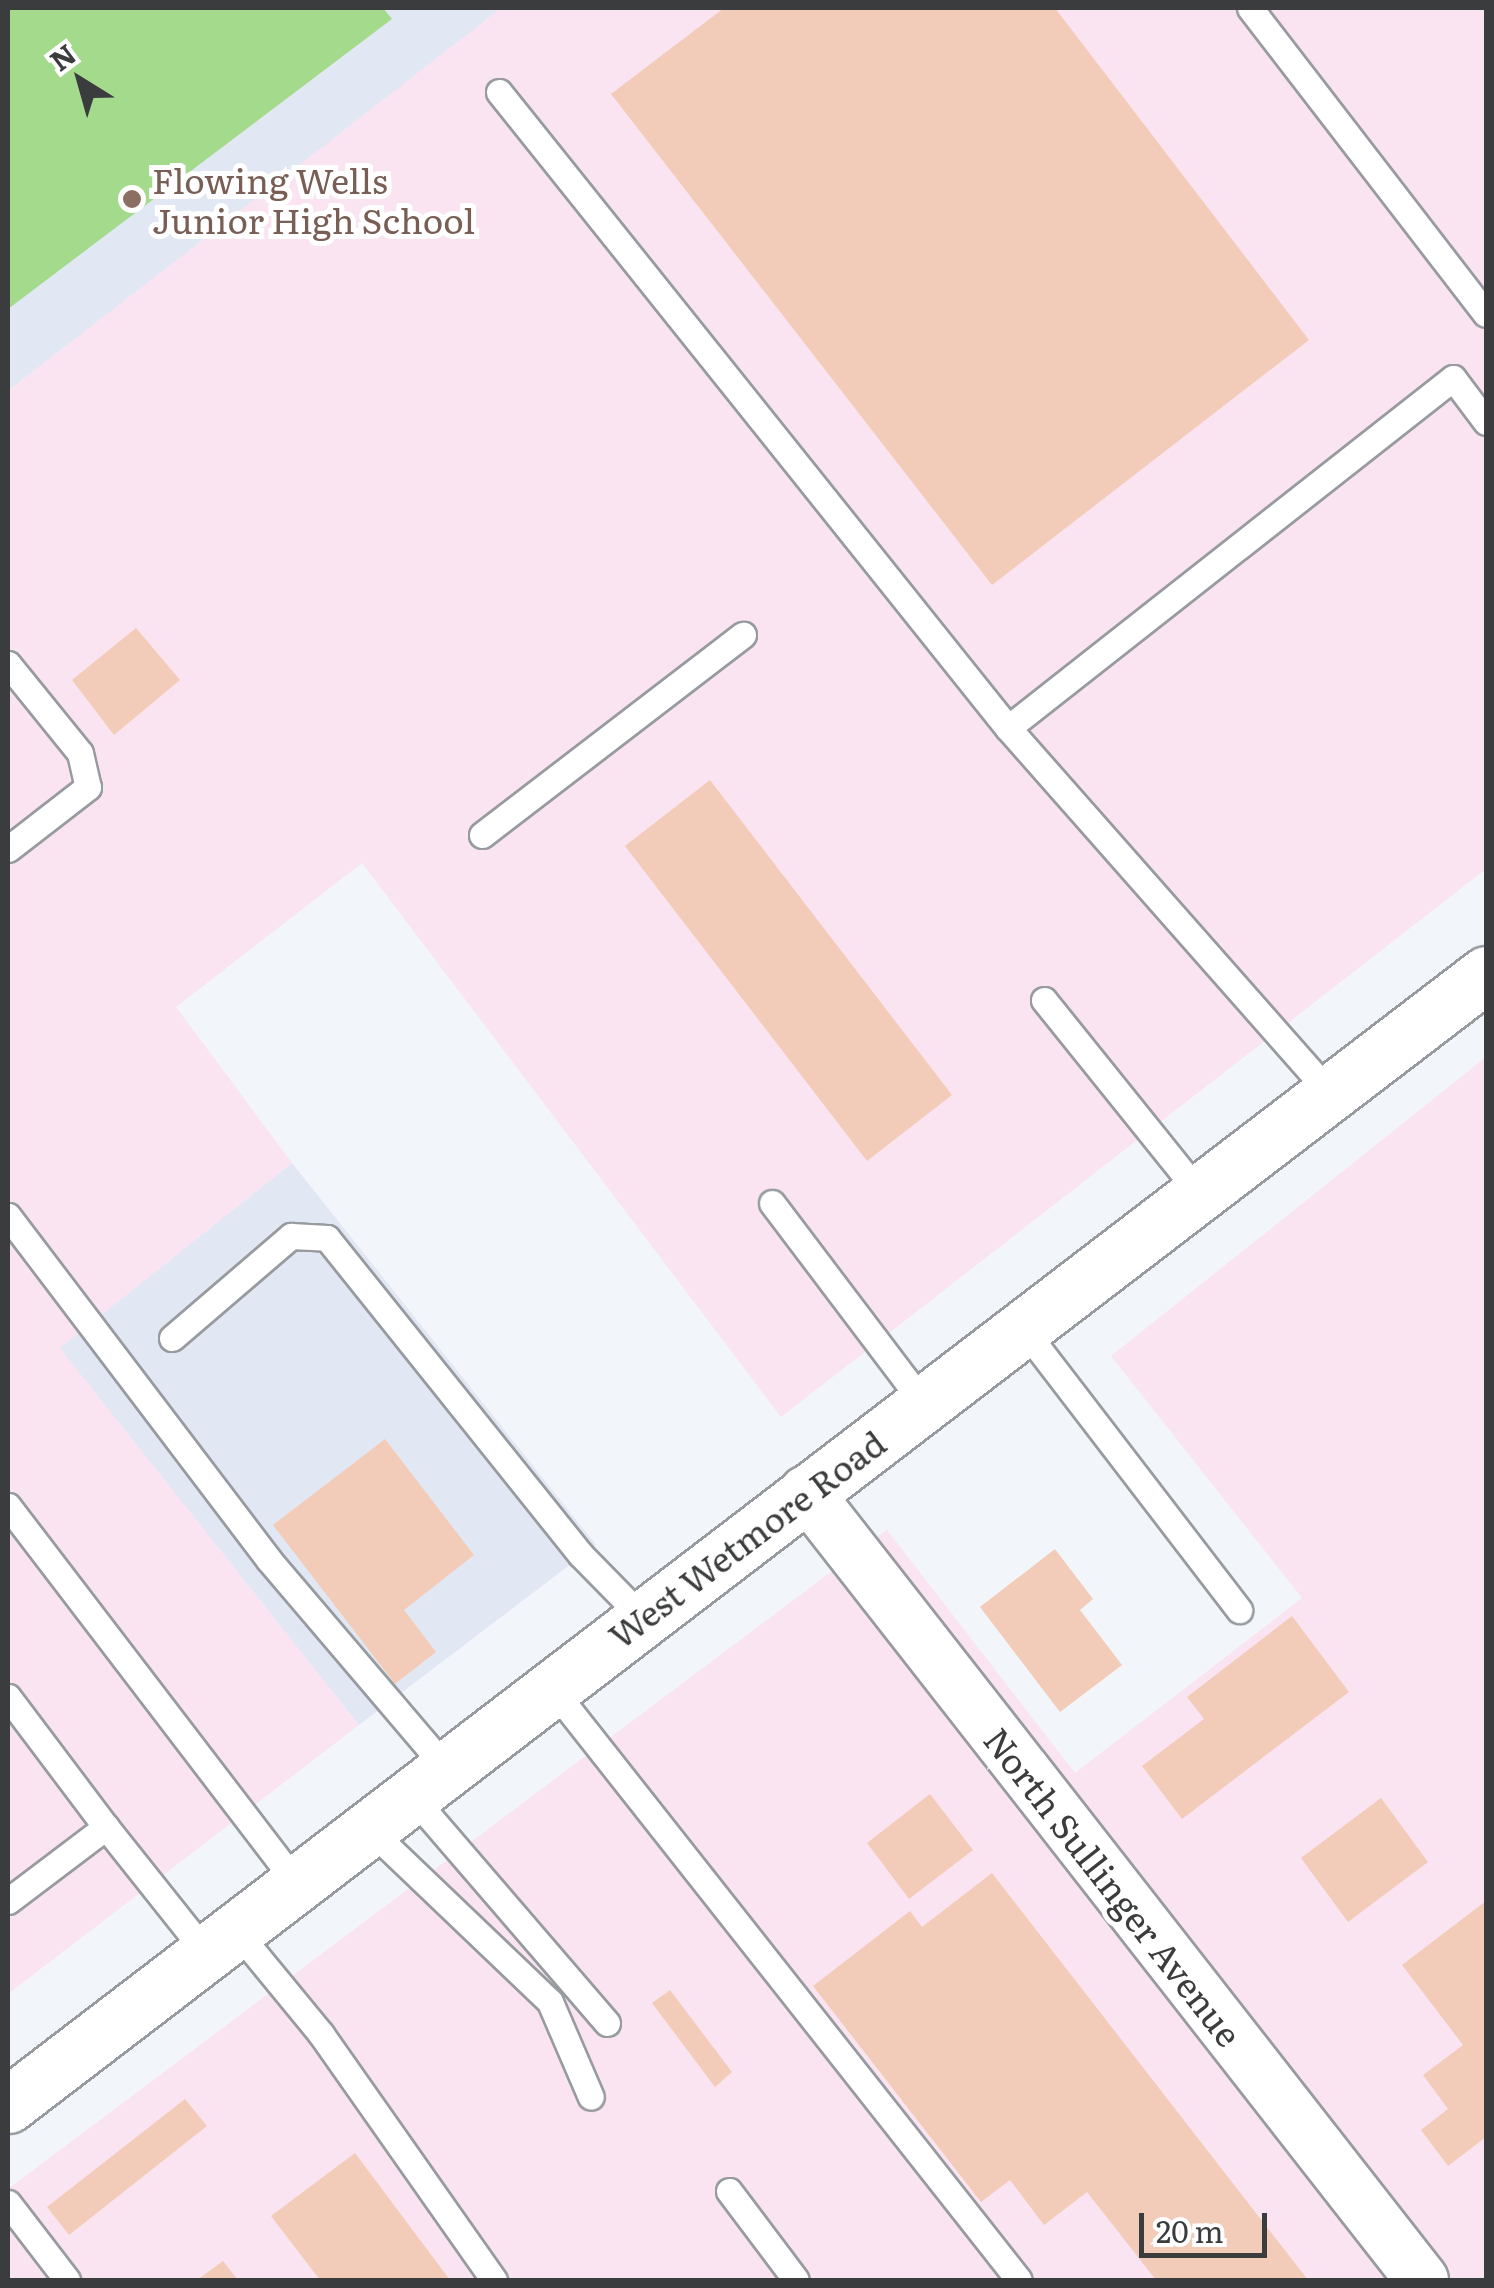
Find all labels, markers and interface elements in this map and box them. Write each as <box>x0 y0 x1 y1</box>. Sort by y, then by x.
north arrow <box>30 30 130 130</box>
text: N <box>40 32 84 80</box>
place label: Flowing Wells Junior High School <box>152 158 475 240</box>
marker: Flowing Wells Junior High School <box>121 188 143 210</box>
street label: West Wetmore Road <box>599 1420 893 1656</box>
street label: North Sullinger Avenue <box>977 1718 1251 2054</box>
scale bar <box>1144 2193 1272 2255</box>
text: 20 m <box>1156 2208 1224 2252</box>

